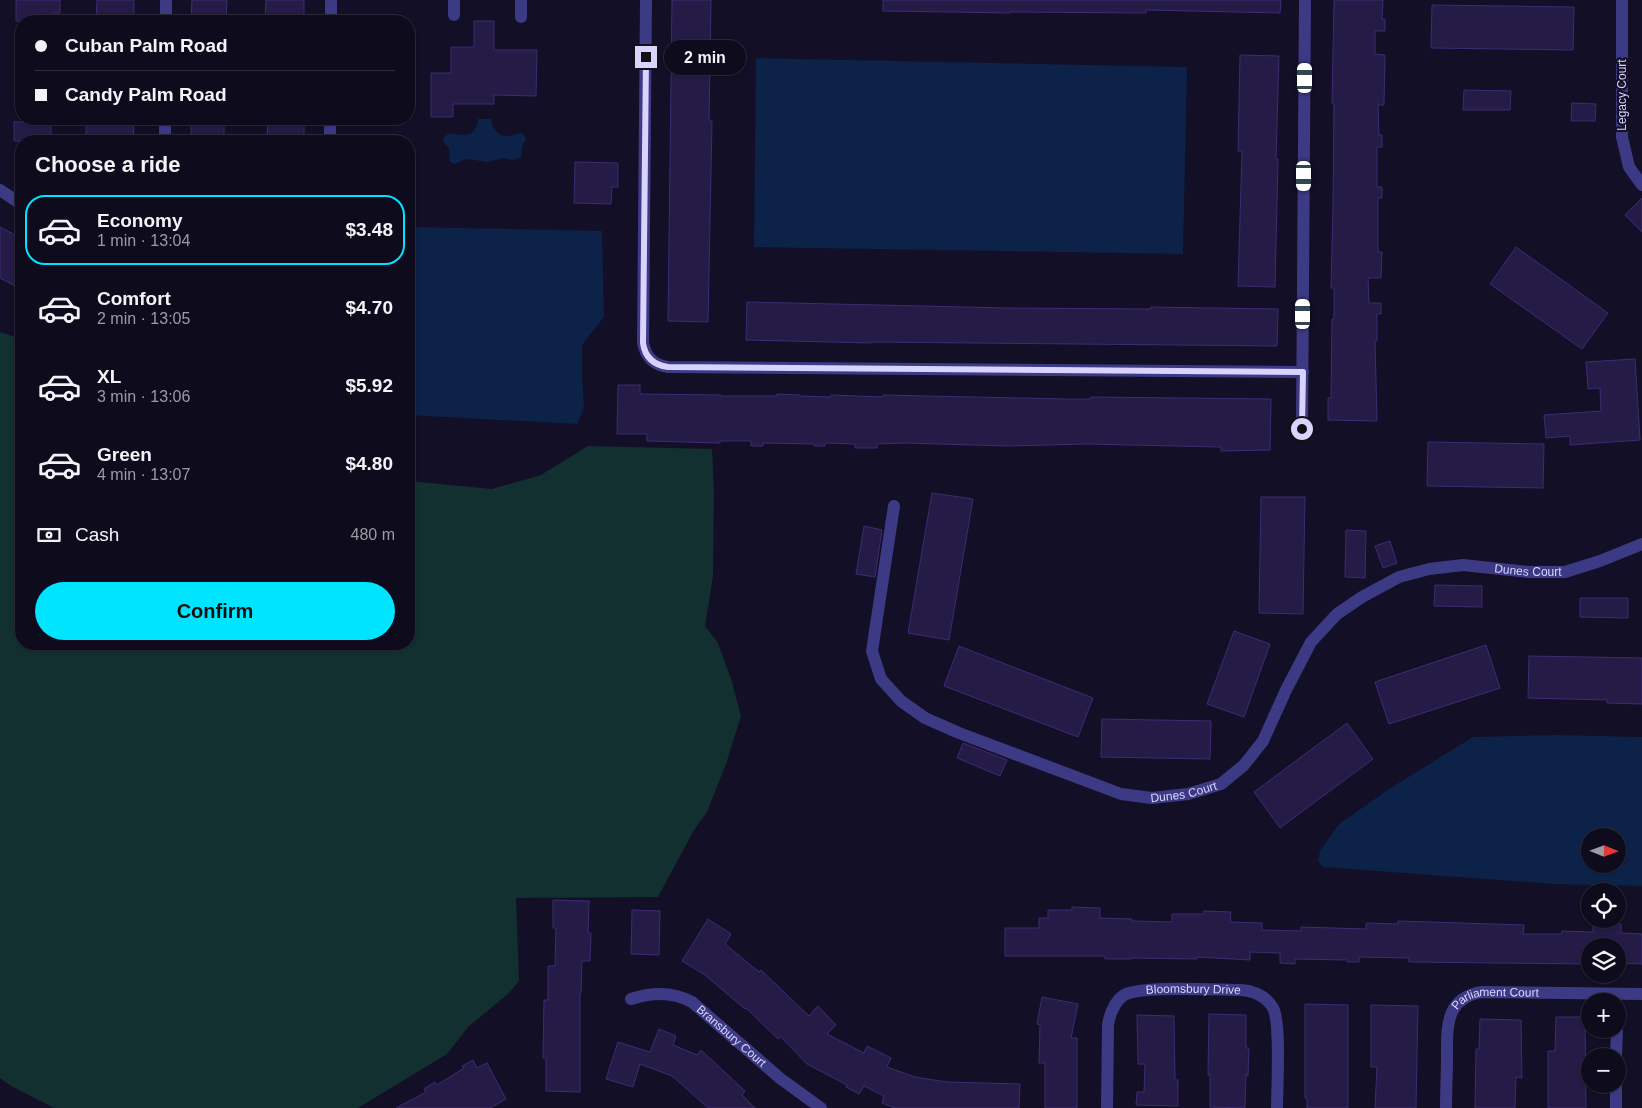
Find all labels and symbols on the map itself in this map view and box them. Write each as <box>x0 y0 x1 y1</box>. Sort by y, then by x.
callout: 2 min <box>664 40 746 74</box>
route end <box>635 46 657 68</box>
street label: Legacy Court <box>1615 59 1629 131</box>
car <box>1297 63 1312 93</box>
car <box>1296 161 1311 191</box>
car <box>1295 299 1310 329</box>
route start <box>1291 418 1313 440</box>
street label: Dunes Court <box>1494 561 1562 579</box>
street label: Dunes Court <box>1150 778 1219 805</box>
north arrow <box>1581 828 1626 872</box>
street label: Bloomsbury Drive <box>1145 982 1241 997</box>
street label: Parliament Court <box>1448 985 1540 1013</box>
street label: Bransbury Court <box>694 1002 770 1070</box>

